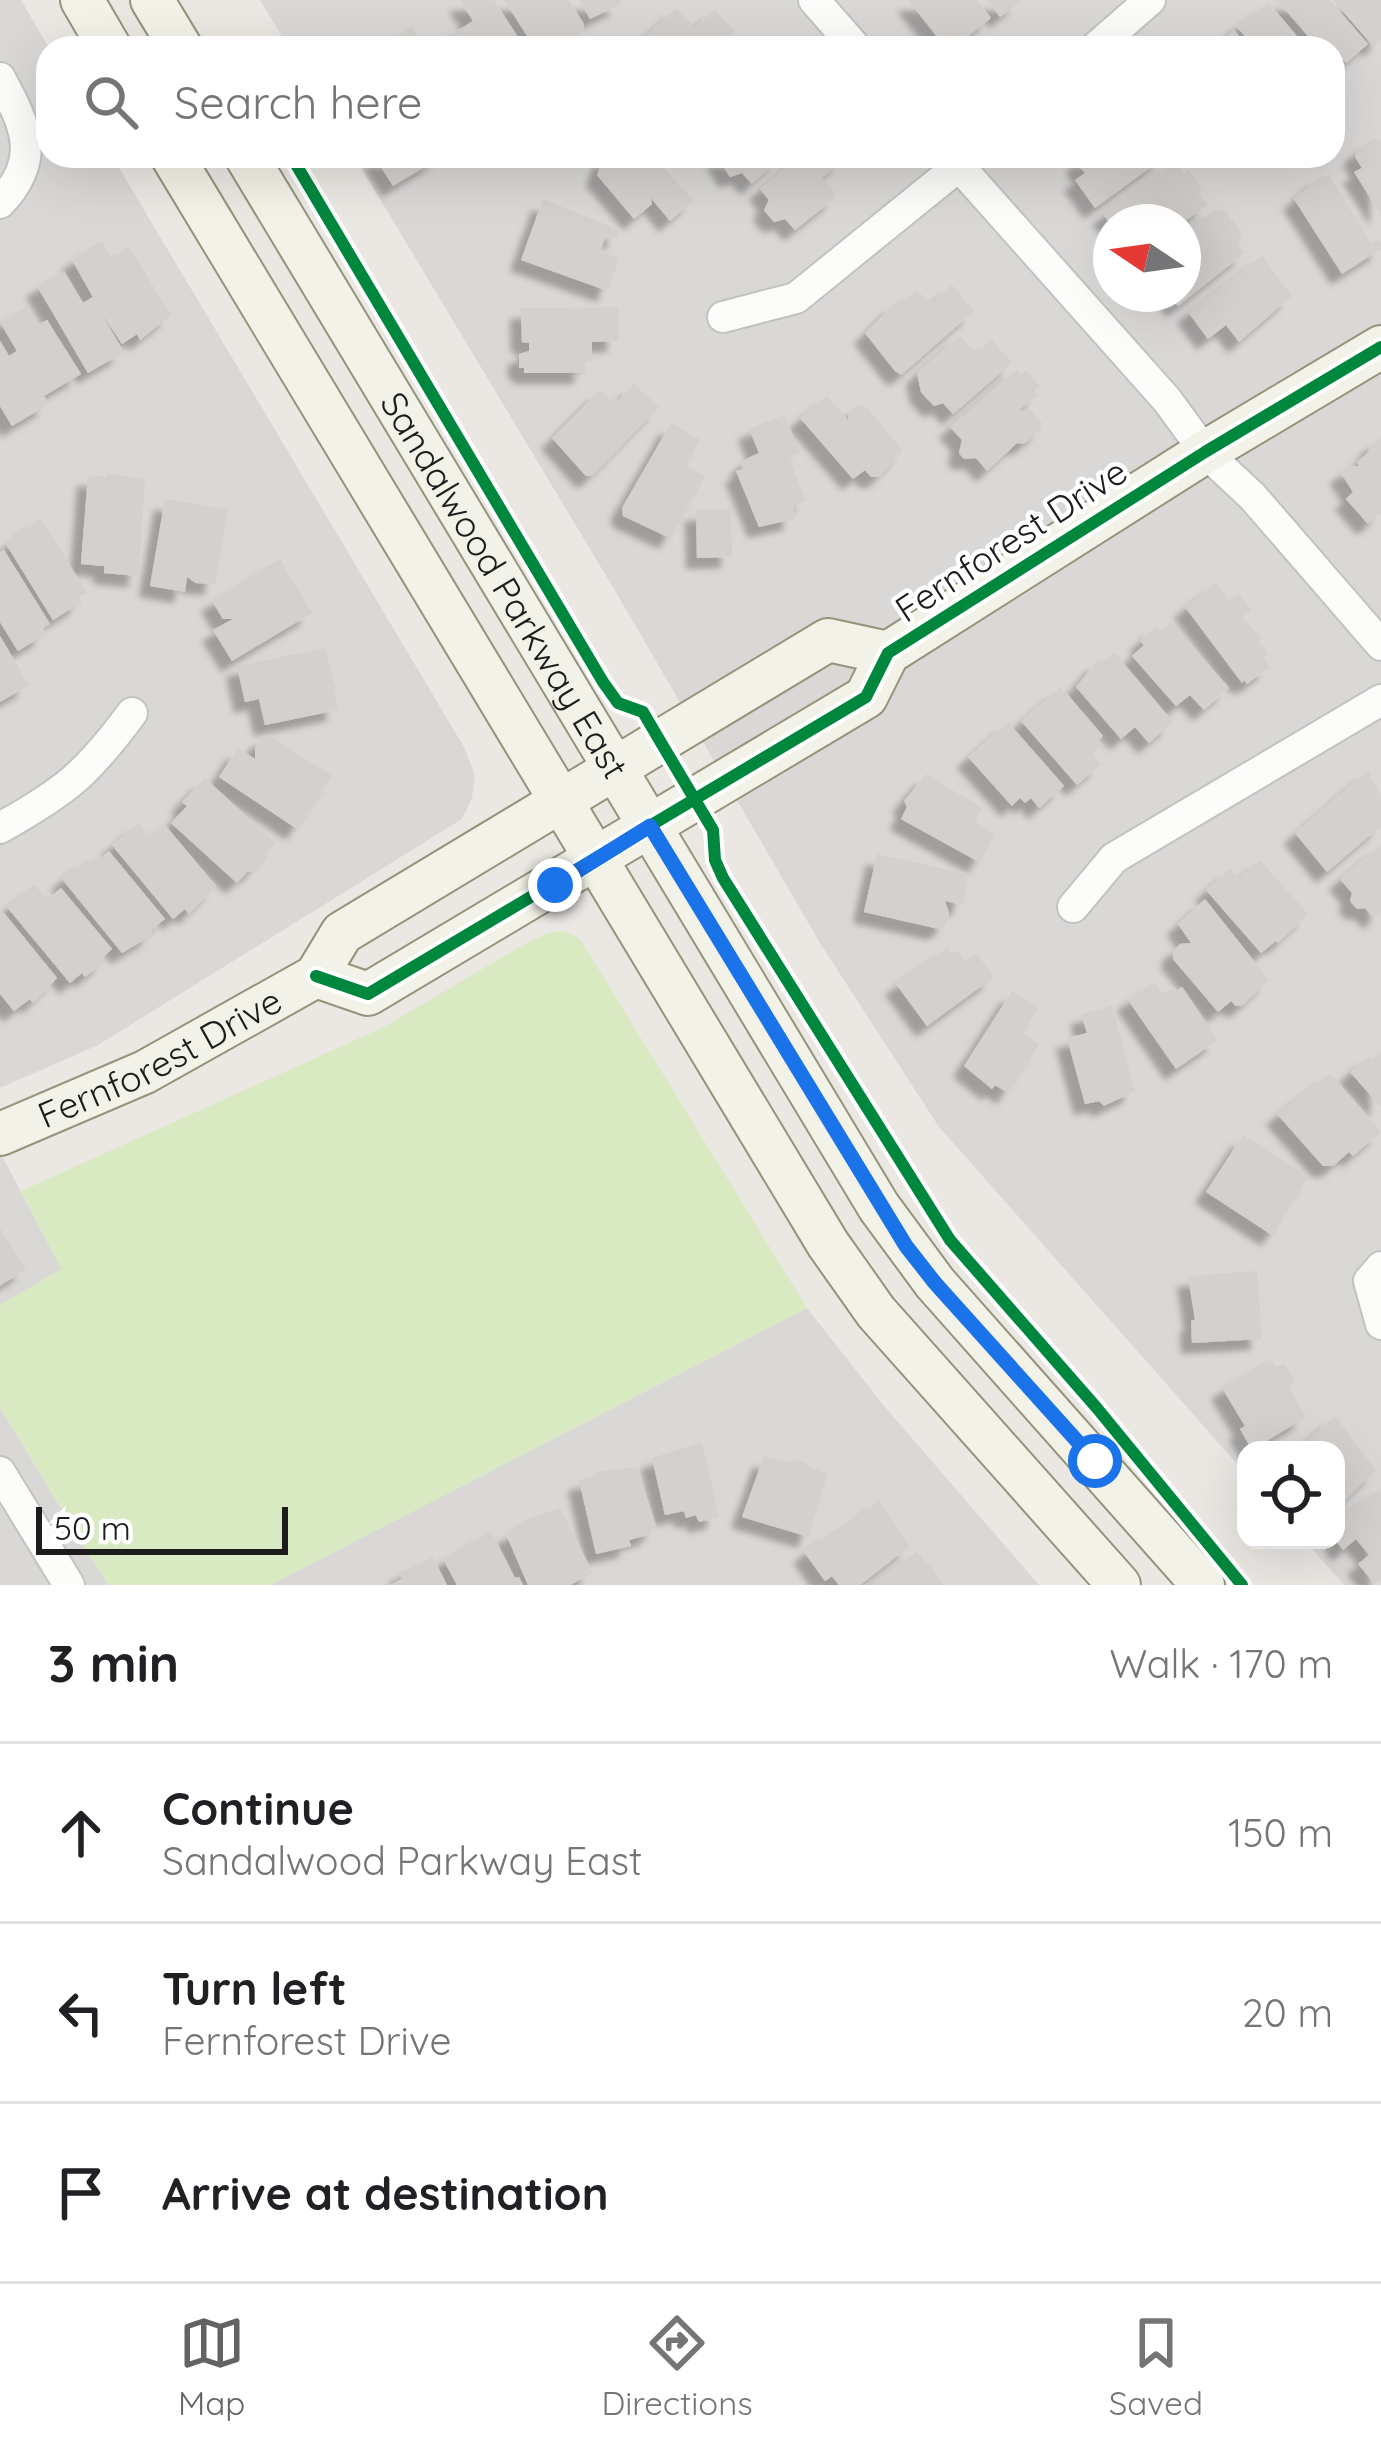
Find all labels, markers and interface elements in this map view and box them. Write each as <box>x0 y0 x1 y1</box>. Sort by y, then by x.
search box <box>36 36 1345 168</box>
icon: search <box>78 69 144 135</box>
text: Search here <box>174 74 422 130</box>
north arrow <box>1093 204 1201 312</box>
street label: Sandalwood Parkway East <box>371 383 639 786</box>
street label: Fernforest Drive <box>886 448 1135 631</box>
route end <box>528 858 582 912</box>
street label: Fernforest Drive <box>31 977 289 1137</box>
route start <box>1068 1434 1122 1488</box>
map controls <box>1237 1441 1345 1549</box>
button: locate <box>1237 1441 1345 1549</box>
scale bar <box>36 1501 288 1554</box>
text: 50 m <box>54 1507 131 1548</box>
text: 3 min <box>48 1631 179 1695</box>
text: Walk · 170 m <box>1109 1639 1333 1688</box>
text: Continue <box>162 1780 354 1836</box>
icon: ahead <box>48 1800 114 1866</box>
text: 150 m <box>1228 1808 1333 1857</box>
text: Sandalwood Parkway East <box>162 1836 642 1885</box>
text: Turn left <box>162 1960 347 2016</box>
icon: left <box>48 1980 114 2046</box>
text: 20 m <box>1242 1988 1333 2037</box>
text: Fernforest Drive <box>162 2016 451 2065</box>
icon: arrive <box>48 2160 114 2226</box>
text: Arrive at destination <box>162 2165 608 2221</box>
tab: Map <box>178 2310 245 2423</box>
tab: Directions <box>601 2310 753 2423</box>
tab: Saved <box>1109 2310 1203 2423</box>

